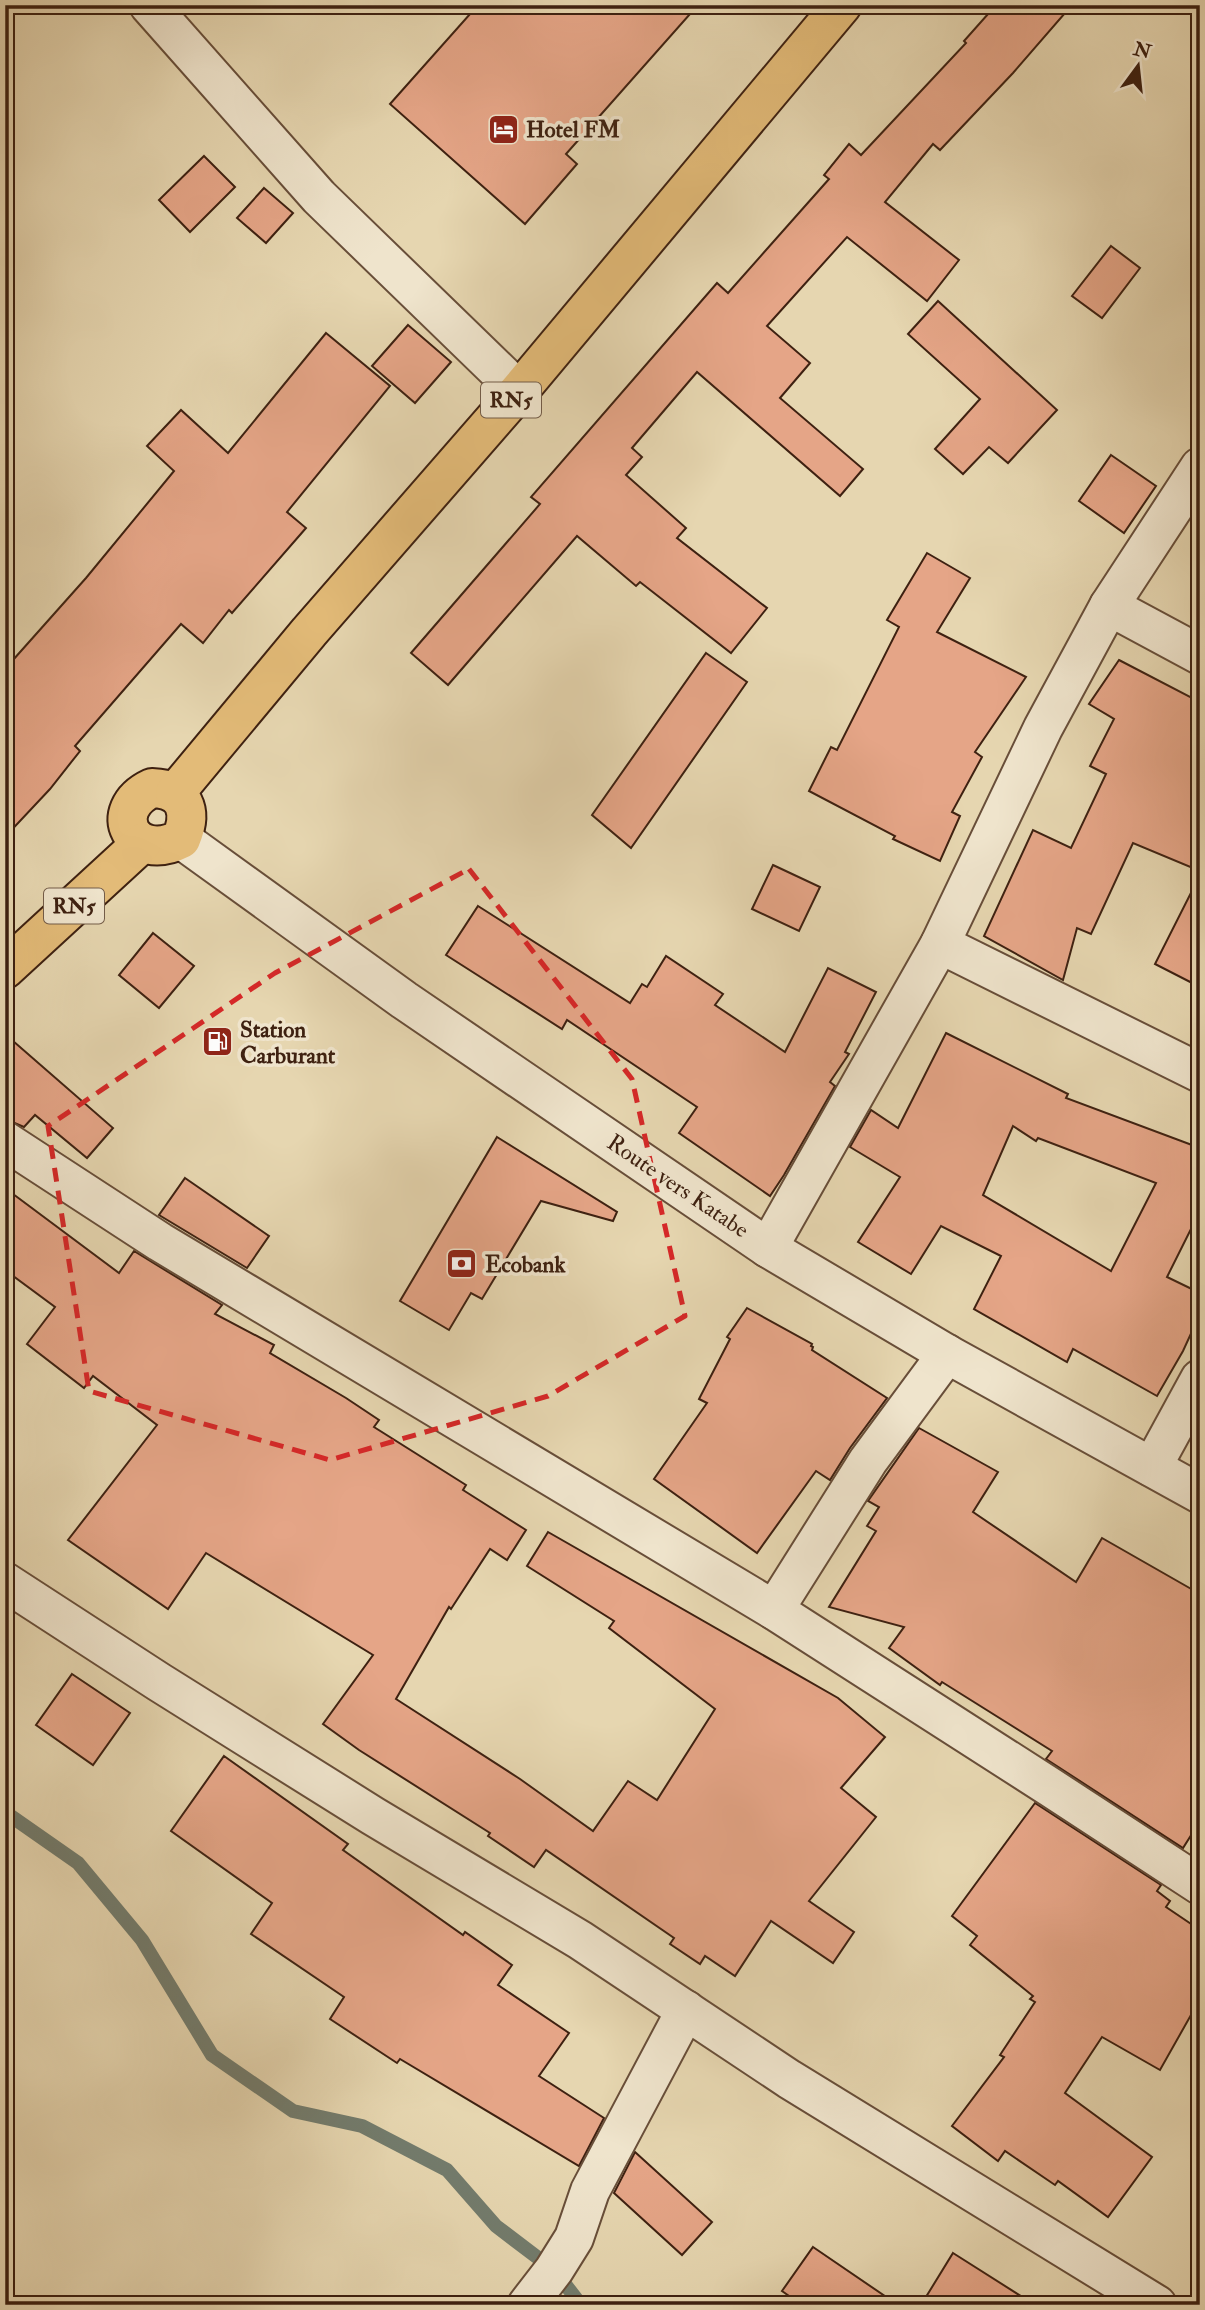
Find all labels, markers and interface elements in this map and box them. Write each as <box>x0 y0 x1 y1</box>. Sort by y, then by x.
north arrow <box>1104 32 1174 102</box>
text: N <box>1130 36 1154 65</box>
hotel icon: Hotel FM <box>486 112 520 146</box>
place label: Hotel FM <box>526 115 620 144</box>
road number: RN5 <box>481 382 541 418</box>
road number: RN5 <box>44 888 104 923</box>
place label: Station Carburant <box>240 1015 336 1070</box>
fuel station icon: Station Carburant <box>200 1025 234 1059</box>
street label: Route vers Katabe <box>601 1128 755 1244</box>
bank icon: Ecobank <box>445 1247 479 1281</box>
place label: Ecobank <box>485 1250 566 1279</box>

